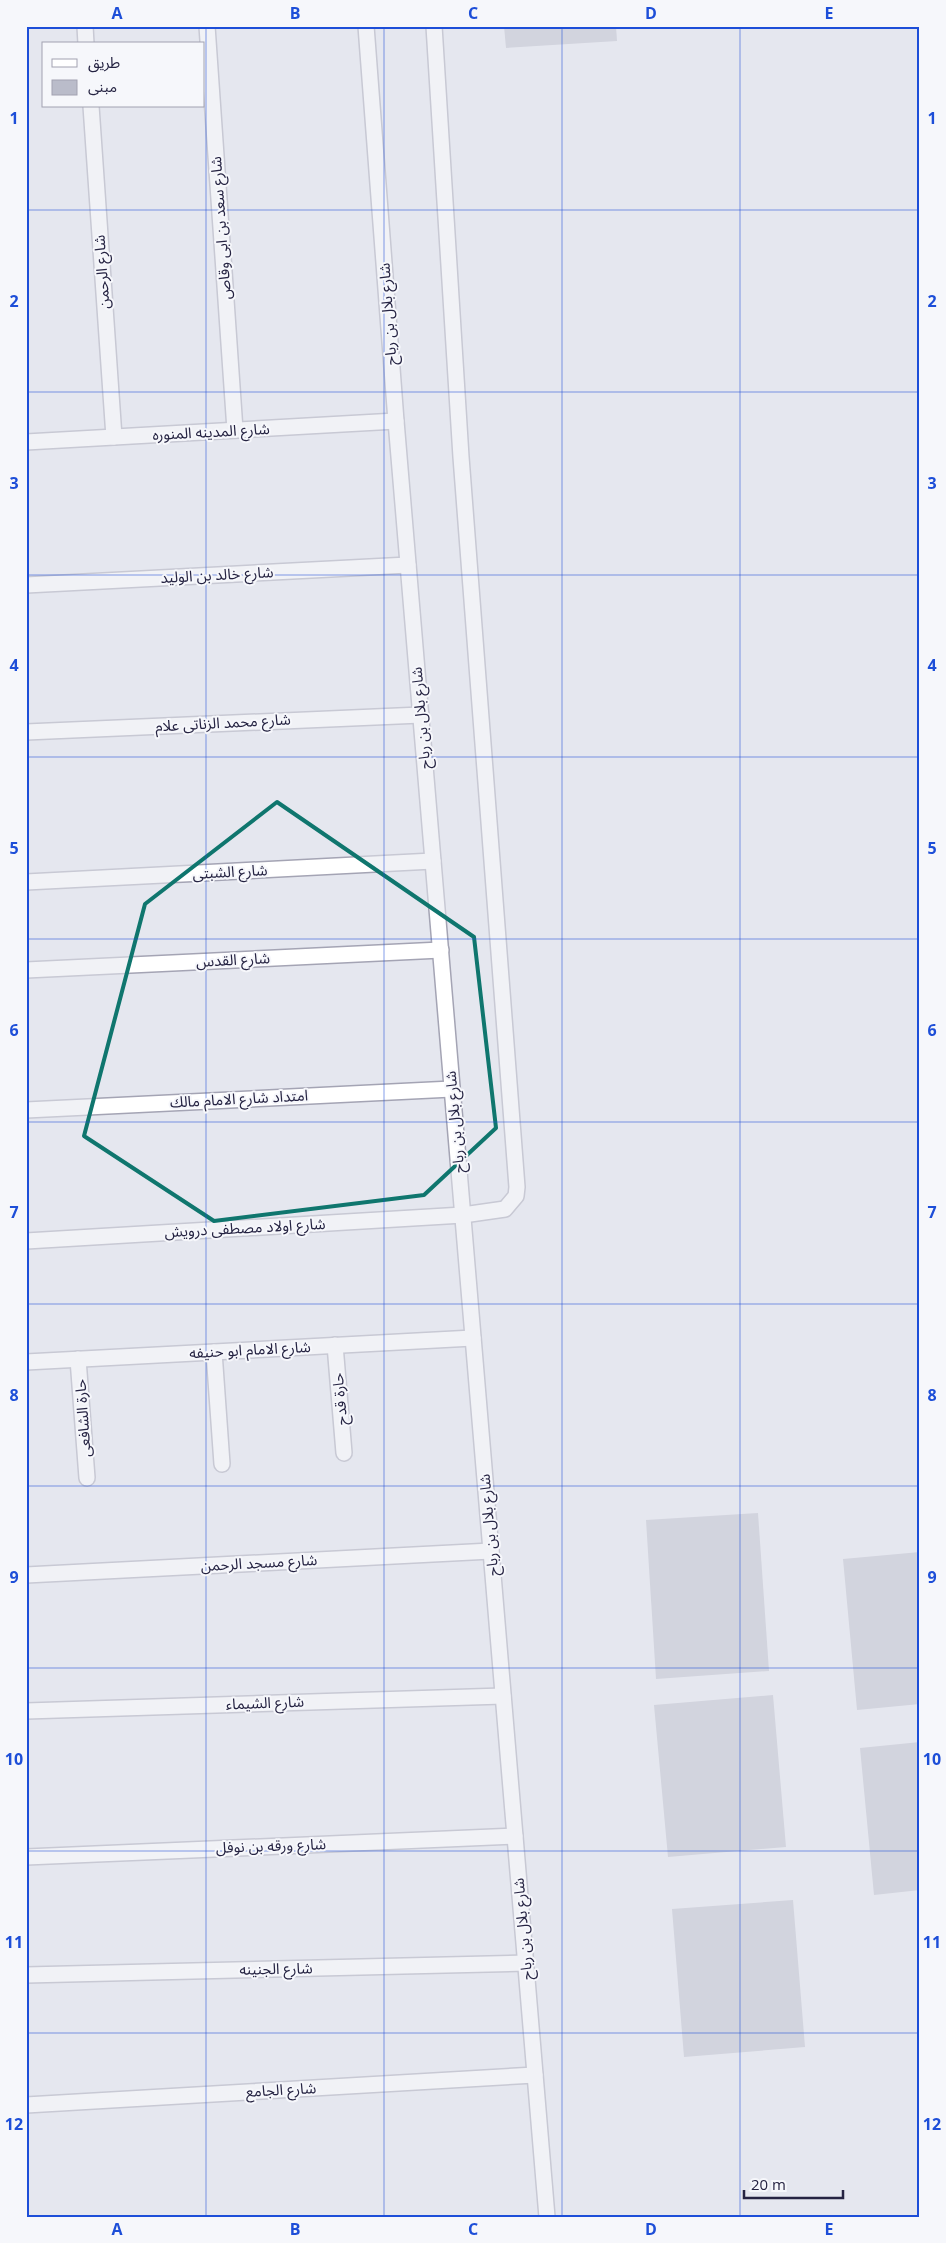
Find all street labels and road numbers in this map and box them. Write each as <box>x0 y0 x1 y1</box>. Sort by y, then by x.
street label: شارع سعد بن ابى وقاص <box>205 155 238 300</box>
street label: شارع الرحمن <box>88 234 117 310</box>
street label: شارع بلال بن رباح <box>373 262 404 366</box>
street label: شارع المدينه المنوره <box>152 418 270 447</box>
street label: شارع خالد بن الوليد <box>160 561 274 590</box>
street label: شارع بلال بن رباح <box>406 666 437 770</box>
street label: شارع محمد الزناتى علام <box>155 708 292 739</box>
street label: شارع الشبتى <box>192 859 268 886</box>
street label: شارع القدس <box>195 947 271 974</box>
street label: شارع بلال بن رباح <box>440 1070 471 1174</box>
street label: امتداد شارع الامام مالك <box>169 1084 309 1115</box>
street label: شارع اولاد مصطفى درويش <box>164 1213 326 1244</box>
street label: شارع الامام ابو حنيفه <box>189 1336 312 1365</box>
street label: حارة قدح <box>327 1372 354 1426</box>
street label: حارة الشافعى <box>69 1378 95 1458</box>
street label: شارع بلال بن رباح <box>474 1473 505 1577</box>
street label: شارع مسجد الرحمن <box>200 1549 318 1578</box>
street label: شارع الشيماء <box>226 1691 305 1716</box>
street label: شارع ورقه بن نوفل <box>215 1833 327 1860</box>
street label: شارع بلال بن رباح <box>508 1877 539 1981</box>
street label: شارع الجنينه <box>239 1957 313 1982</box>
street label: شارع الجامع <box>245 2077 317 2104</box>

